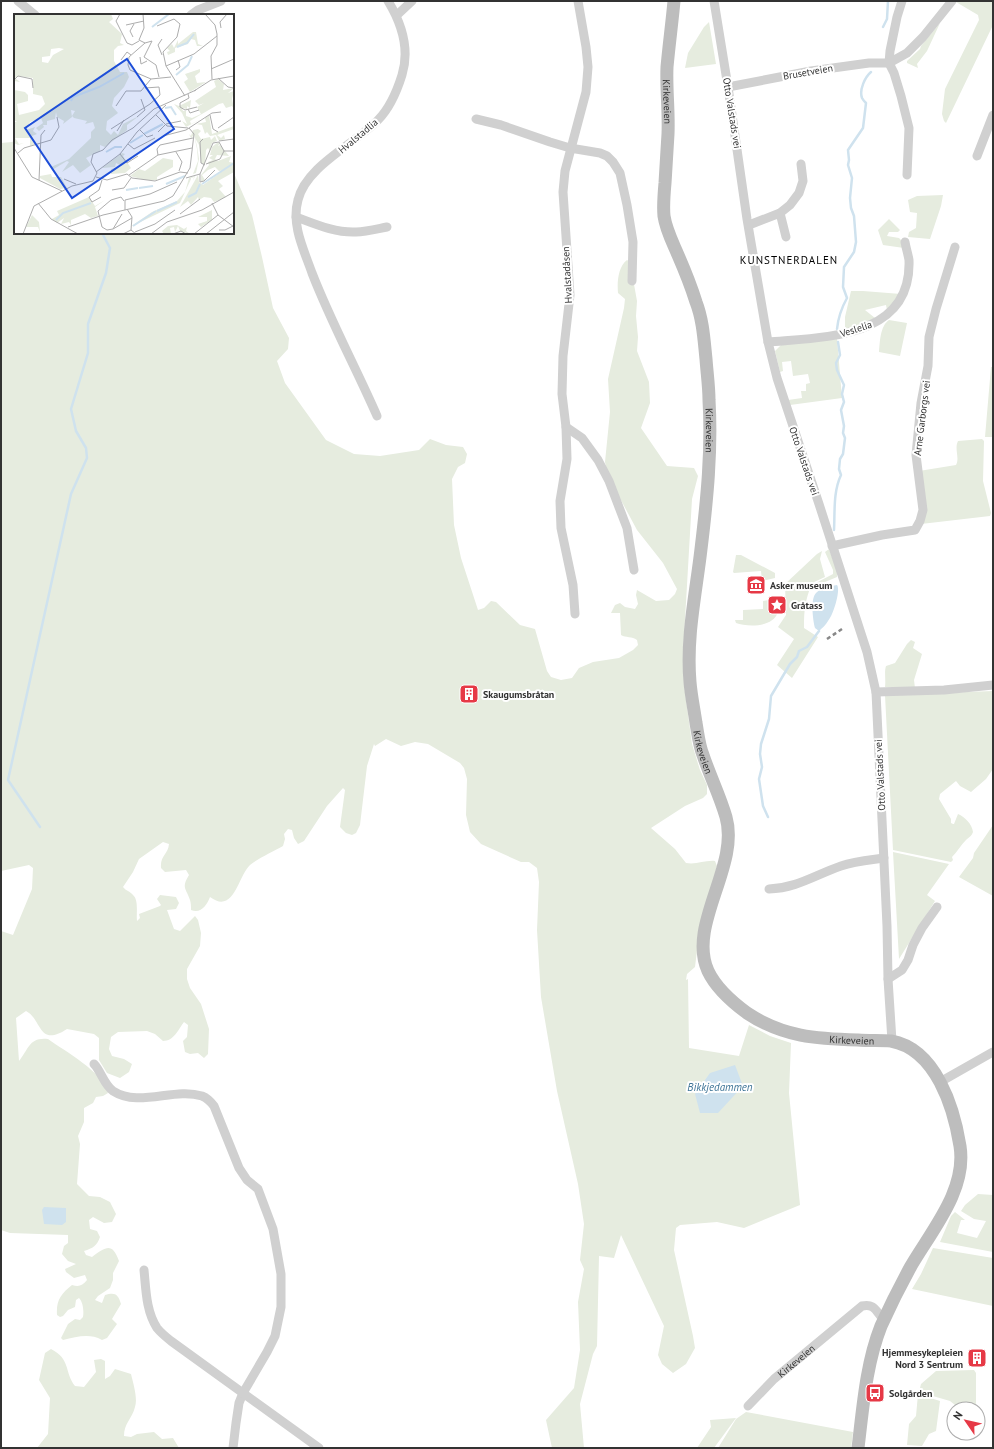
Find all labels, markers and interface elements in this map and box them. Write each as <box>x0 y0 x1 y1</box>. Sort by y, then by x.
inset map <box>14 14 234 234</box>
street label: Brusetveien <box>782 61 834 83</box>
street label: Otto Valstads vei <box>720 77 744 149</box>
street label: Kirkeveien <box>660 79 675 124</box>
street label: Hvalstadlia <box>335 116 381 156</box>
street label: Hvalstadåsen <box>559 246 575 304</box>
district label: KUNSTNERDALEN <box>740 253 838 267</box>
street label: Veslelia <box>837 318 874 341</box>
street label: Arne Garborgs vei <box>911 380 933 456</box>
street label: Kirkeveien <box>703 408 716 453</box>
street label: Otto Valstads vei <box>786 425 822 497</box>
museum icon: Asker museum <box>745 574 767 596</box>
place label: Asker museum <box>770 579 832 592</box>
place icon: Gråtass <box>766 594 788 616</box>
place label: Gråtass <box>791 599 822 612</box>
building icon: Skaugumsbråtan <box>458 683 480 705</box>
place label: Skaugumsbråtan <box>483 688 554 701</box>
street label: Kirkeveien <box>691 729 716 776</box>
street label: Otto Valstads vei <box>872 739 888 811</box>
street label: Kirkeveien <box>829 1032 874 1047</box>
water label: Bikkjedammen <box>687 1080 753 1094</box>
street label: Kirkeveien <box>775 1341 817 1380</box>
place label: Hjemmesykepleien Nord 3 Sentrum <box>882 1346 963 1371</box>
building icon: Hjemmesykepleien Nord 3 Sentrum <box>966 1347 988 1369</box>
bus stop icon: Solgården <box>864 1382 886 1404</box>
place label: Solgården <box>889 1387 932 1400</box>
north arrow <box>946 1401 986 1441</box>
text: N <box>950 1408 966 1422</box>

